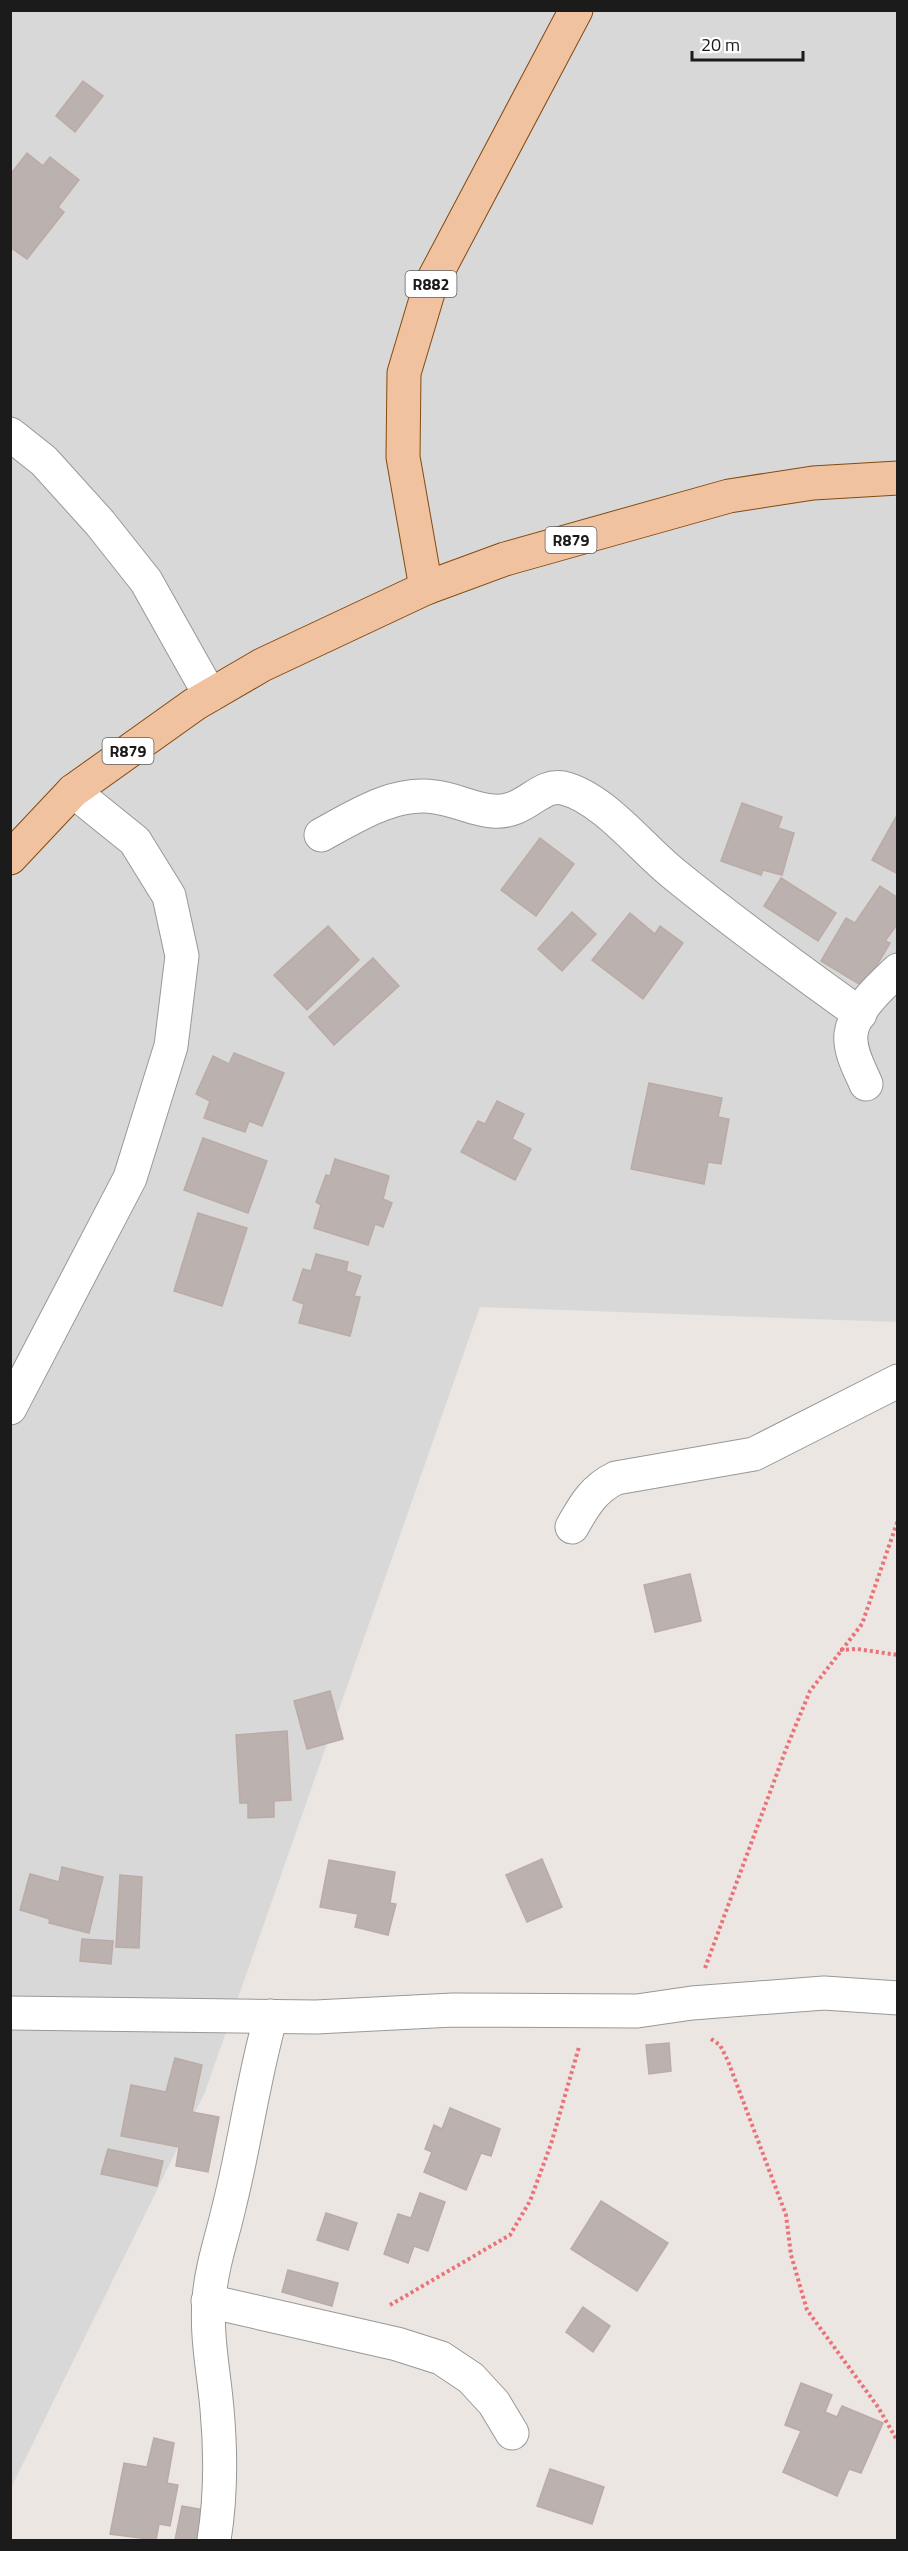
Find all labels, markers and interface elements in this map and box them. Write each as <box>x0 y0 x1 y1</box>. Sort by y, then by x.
scale bar <box>692 24 803 62</box>
text: 20 m <box>701 31 740 58</box>
road number: R882 <box>406 271 456 297</box>
road number: R879 <box>546 527 596 553</box>
road number: R879 <box>102 738 154 764</box>

